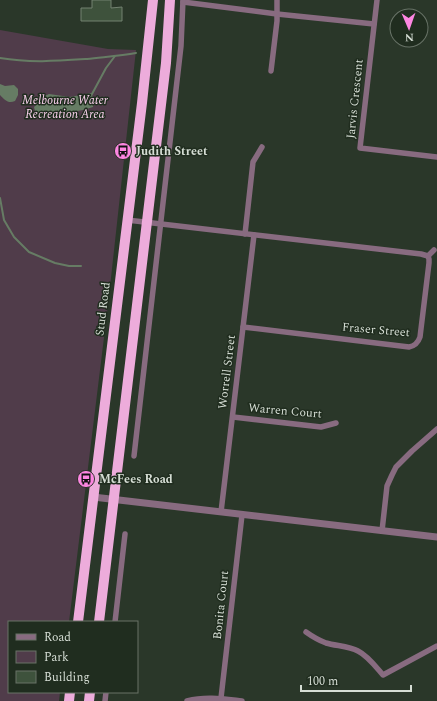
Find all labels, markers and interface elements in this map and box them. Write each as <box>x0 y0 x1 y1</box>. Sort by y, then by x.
north arrow <box>389 8 429 48</box>
text: N <box>405 29 414 46</box>
street label: Jarvis Crescent <box>341 58 369 140</box>
park label: Melbourne Water Recreation Area <box>22 91 109 124</box>
bus stop icon: Judith Street <box>113 141 133 161</box>
place label: Judith Street <box>136 142 208 161</box>
street label: Stud Road <box>90 281 116 337</box>
street label: Fraser Street <box>341 318 411 342</box>
street label: Worrell Street <box>213 334 241 410</box>
street label: Warren Court <box>247 398 323 424</box>
bus stop icon: McFees Road <box>76 469 96 489</box>
place label: McFees Road <box>99 470 173 489</box>
street label: Bonita Court <box>208 570 234 640</box>
legend <box>8 621 138 693</box>
text: Road <box>44 628 71 647</box>
text: Park <box>44 648 69 667</box>
scale bar <box>301 667 411 693</box>
text: Building <box>44 668 90 687</box>
text: 100 m <box>307 672 338 691</box>

